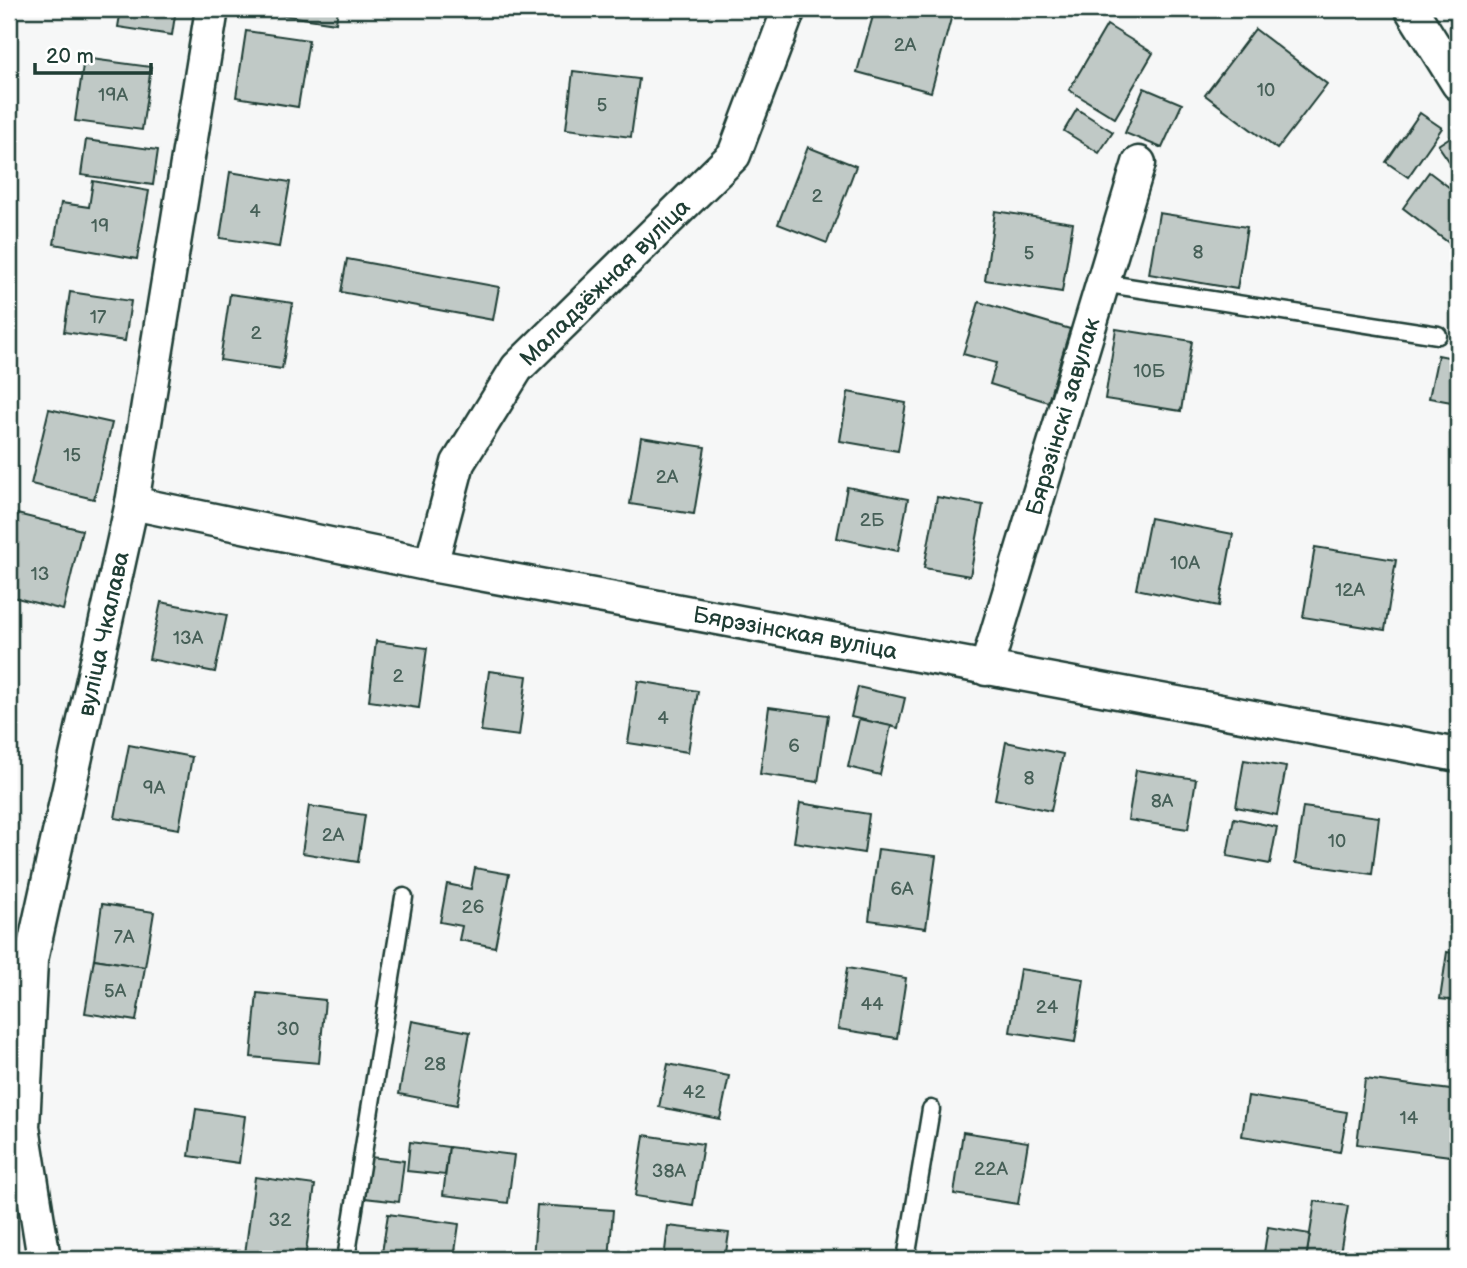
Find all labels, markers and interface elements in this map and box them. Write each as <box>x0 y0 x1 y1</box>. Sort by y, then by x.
scale bar <box>35 32 150 76</box>
house number: 2А <box>894 34 917 57</box>
text: 20 m <box>46 44 94 69</box>
house number: 10 <box>1257 79 1275 102</box>
house number: 19А <box>98 84 128 107</box>
house number: 5 <box>597 94 608 117</box>
house number: 2 <box>811 185 823 208</box>
street label: Маладзёжная вуліца <box>514 193 696 372</box>
house number: 4 <box>249 200 261 223</box>
house number: 19 <box>91 215 109 238</box>
house number: 8 <box>1192 241 1204 264</box>
house number: 5 <box>1024 242 1035 265</box>
house number: 17 <box>90 306 107 329</box>
street label: Бярэзінскі завулак <box>1020 314 1107 519</box>
house number: 2 <box>250 322 262 345</box>
house number: 10Б <box>1133 360 1166 383</box>
house number: 15 <box>63 444 81 467</box>
house number: 2А <box>656 466 679 489</box>
house number: 2Б <box>860 509 885 532</box>
street label: вуліца Чкалава <box>72 549 136 719</box>
house number: 10А <box>1170 552 1201 575</box>
house number: 13 <box>30 563 50 586</box>
house number: 12А <box>1335 579 1366 602</box>
street label: Бярэзінская вуліца <box>691 601 900 666</box>
house number: 13А <box>173 627 204 650</box>
house number: 2 <box>392 665 404 688</box>
house number: 4 <box>657 707 669 730</box>
house number: 6 <box>788 735 800 758</box>
house number: 8 <box>1023 767 1035 790</box>
house number: 9А <box>143 777 166 800</box>
house number: 8А <box>1151 790 1174 813</box>
house number: 2А <box>322 824 345 847</box>
house number: 10 <box>1328 830 1346 853</box>
house number: 6А <box>890 878 914 901</box>
house number: 26 <box>462 896 484 919</box>
house number: 7А <box>114 926 135 949</box>
house number: 5А <box>104 980 127 1003</box>
house number: 44 <box>860 993 884 1016</box>
house number: 24 <box>1036 996 1059 1019</box>
house number: 30 <box>277 1018 299 1041</box>
house number: 28 <box>424 1053 446 1076</box>
house number: 42 <box>683 1081 706 1104</box>
house number: 14 <box>1400 1107 1419 1130</box>
house number: 22А <box>974 1158 1008 1181</box>
house number: 38А <box>652 1160 687 1183</box>
house number: 32 <box>269 1209 292 1232</box>

